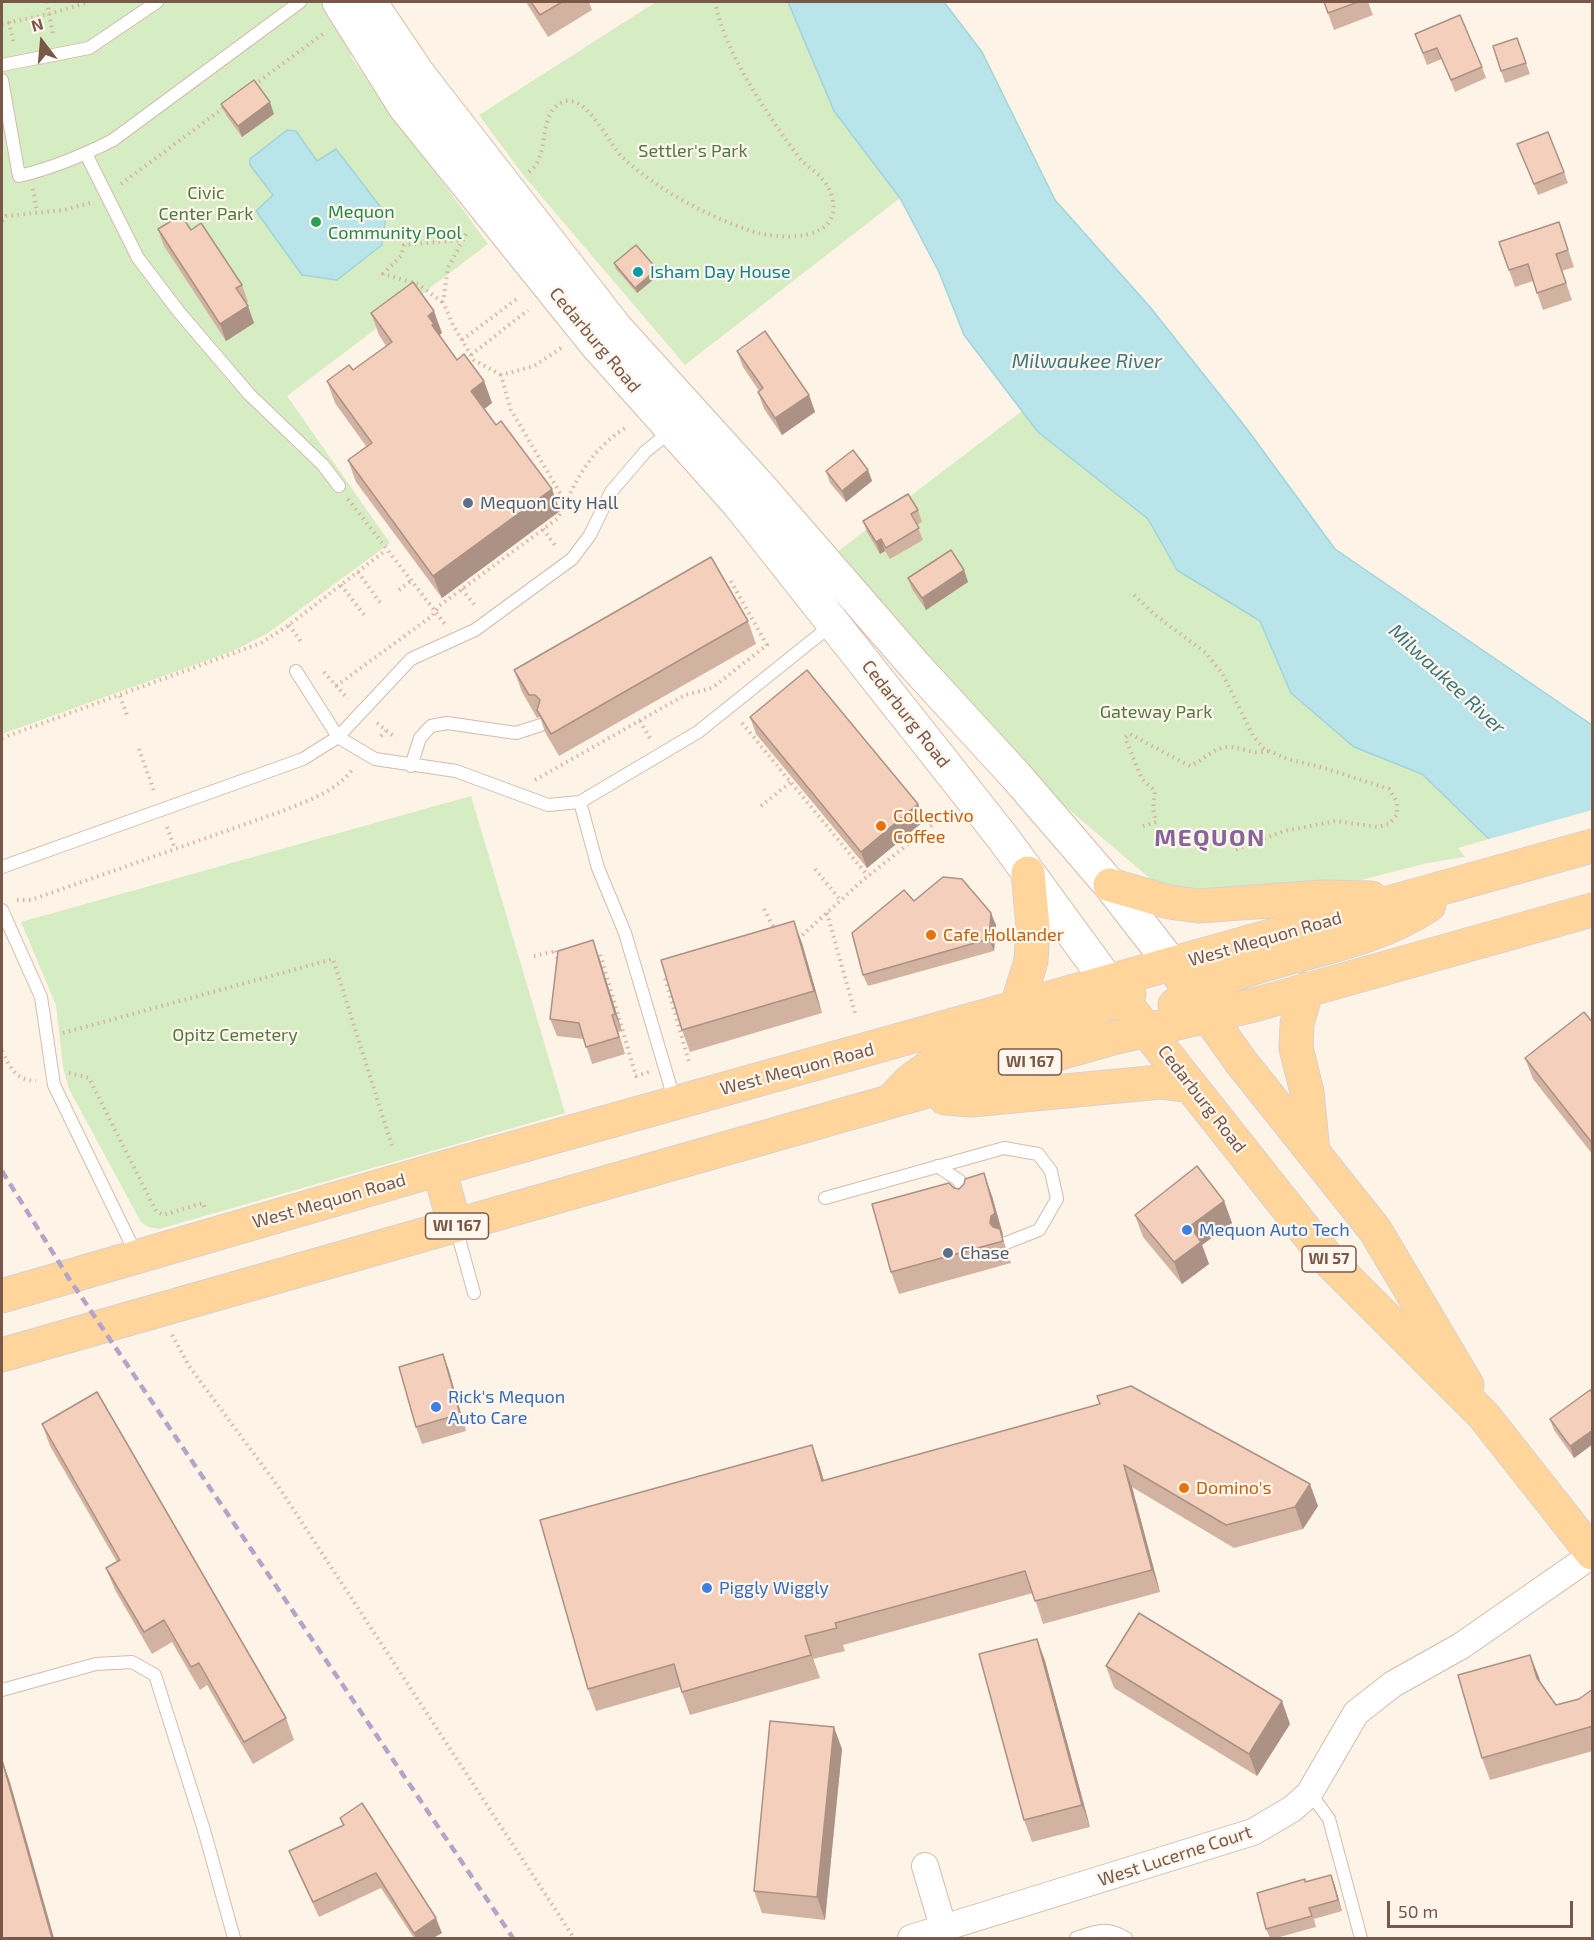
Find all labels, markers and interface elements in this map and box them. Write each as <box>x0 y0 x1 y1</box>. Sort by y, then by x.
north arrow <box>12 12 72 72</box>
text: N <box>29 13 45 35</box>
park label: Settler's Park <box>638 140 748 162</box>
park label: Civic Center Park <box>159 182 253 224</box>
place label: Mequon Community Pool <box>328 201 462 244</box>
marker: Mequon Community Pool <box>309 215 323 229</box>
place label: Isham Day House <box>650 261 791 283</box>
marker: Isham Day House <box>631 265 645 279</box>
street label: Cedarburg Road <box>545 283 645 397</box>
water label: Milwaukee River <box>1012 349 1162 373</box>
place label: Mequon City Hall <box>480 492 618 514</box>
marker: Mequon City Hall <box>461 496 475 510</box>
water label: Milwaukee River <box>1384 619 1510 739</box>
street label: Cedarburg Road <box>857 656 955 772</box>
park label: Gateway Park <box>1100 701 1212 723</box>
place label: Collectivo Coffee <box>893 805 974 848</box>
marker: Collectivo Coffee <box>874 819 888 833</box>
district label: MEQUON <box>1154 824 1266 852</box>
street label: West Mequon Road <box>1186 907 1344 971</box>
place label: Cafe Hollander <box>943 924 1064 946</box>
marker: Cafe Hollander <box>924 928 938 942</box>
park label: Opitz Cemetery <box>172 1024 298 1046</box>
street label: West Mequon Road <box>718 1038 876 1100</box>
street label: Cedarburg Road <box>1153 1041 1251 1157</box>
road number: WI 167 <box>998 1049 1062 1075</box>
street label: West Mequon Road <box>250 1169 408 1233</box>
road number: WI 167 <box>426 1213 488 1239</box>
place label: Mequon Auto Tech <box>1199 1219 1350 1241</box>
marker: Mequon Auto Tech <box>1180 1223 1194 1237</box>
place label: Chase <box>960 1242 1009 1264</box>
marker: Chase <box>941 1246 955 1260</box>
road number: WI 57 <box>1302 1246 1356 1272</box>
place label: Rick's Mequon Auto Care <box>448 1386 565 1428</box>
marker: Rick's Mequon Auto Care <box>429 1400 443 1414</box>
place label: Domino's <box>1196 1477 1272 1499</box>
marker: Domino's <box>1177 1481 1191 1495</box>
place label: Piggly Wiggly <box>719 1577 829 1599</box>
marker: Piggly Wiggly <box>700 1581 714 1595</box>
street label: West Lucerne Court <box>1095 1821 1255 1891</box>
scale bar <box>1390 1889 1576 1927</box>
text: 50 m <box>1398 1900 1438 1922</box>

